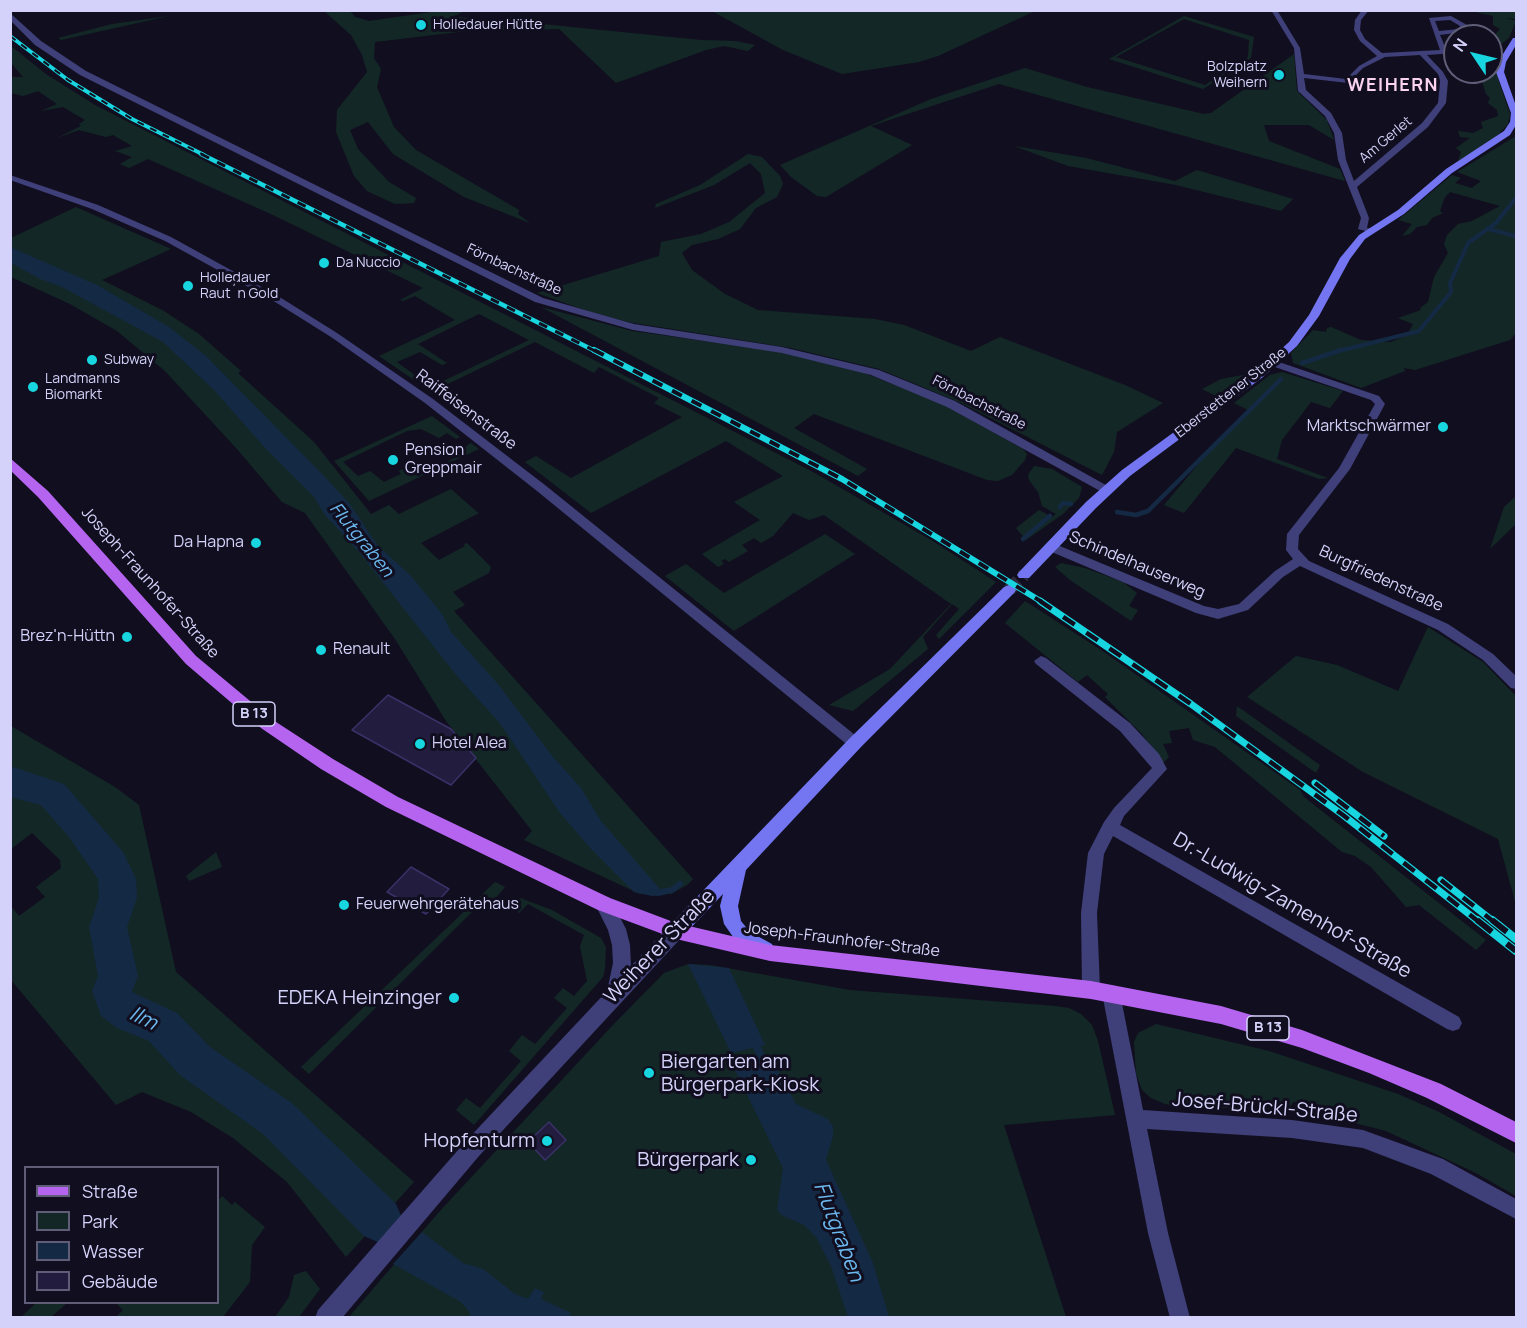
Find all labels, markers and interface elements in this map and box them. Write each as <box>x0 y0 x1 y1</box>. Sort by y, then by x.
place label: Holledauer Hütte <box>433 17 542 33</box>
marker: Holledauer Hütte <box>414 18 428 32</box>
north arrow <box>1443 24 1503 84</box>
text: N <box>1448 34 1472 56</box>
place label: Bolzplatz Weihern <box>1207 59 1267 92</box>
marker: Bolzplatz Weihern <box>1272 68 1286 82</box>
district label: WEIHERN <box>1347 75 1439 97</box>
street label: Am Gerlet <box>1356 113 1416 167</box>
street label: Förnbachstraße <box>464 241 564 299</box>
place label: Da Nuccio <box>336 255 401 271</box>
marker: Da Nuccio <box>317 256 331 270</box>
place label: Holledauer Raut´n Gold <box>200 270 278 302</box>
marker: Holledauer Raut´n Gold <box>181 279 195 293</box>
street label: Eberstettener Straße <box>1172 344 1290 442</box>
place label: Subway <box>104 352 154 368</box>
marker: Subway <box>85 353 99 367</box>
street label: Raiffeisenstraße <box>412 366 520 454</box>
place label: Landmanns Biomarkt <box>45 371 120 404</box>
street label: Förnbachstraße <box>929 372 1029 434</box>
marker: Landmanns Biomarkt <box>26 380 40 394</box>
place label: Marktschwärmer <box>1307 417 1431 437</box>
marker: Marktschwärmer <box>1436 420 1450 434</box>
place label: Pension Greppmair <box>405 441 482 479</box>
marker: Pension Greppmair <box>386 453 400 467</box>
water label: Flutgraben <box>324 498 398 582</box>
street label: Joseph-Fraunhofer-Straße <box>77 503 223 663</box>
street label: Schindelhauserweg <box>1066 528 1208 602</box>
place label: Da Hapna <box>173 533 244 553</box>
marker: Da Hapna <box>249 536 263 550</box>
street label: Burgfriedenstraße <box>1316 542 1446 616</box>
place label: Brez'n-Hüttn <box>20 627 115 647</box>
marker: Brez'n-Hüttn <box>120 630 134 644</box>
place label: Renault <box>333 640 390 660</box>
marker: Renault <box>314 643 328 657</box>
road number: B 13 <box>233 702 275 726</box>
place label: Hotel Alea <box>432 734 507 754</box>
marker: Hotel Alea <box>413 737 427 751</box>
street label: Dr.-Ludwig-Zamenhof-Straße <box>1168 828 1416 984</box>
street label: Weiherer Straße <box>600 885 720 1009</box>
place label: Feuerwehrgerätehaus <box>356 895 519 915</box>
marker: Feuerwehrgerätehaus <box>337 898 351 912</box>
street label: Joseph-Fraunhofer-Straße <box>743 918 941 962</box>
place label: EDEKA Heinzinger <box>277 986 442 1010</box>
marker: EDEKA Heinzinger <box>447 991 461 1005</box>
water label: Ilm <box>125 1002 161 1036</box>
road number: B 13 <box>1247 1016 1289 1040</box>
place label: Biergarten am Bürgerpark-Kiosk <box>661 1050 819 1097</box>
marker: Biergarten am Bürgerpark-Kiosk <box>642 1066 656 1080</box>
street label: Josef-Brückl-Straße <box>1171 1088 1359 1128</box>
place label: Hopfenturm <box>424 1129 535 1153</box>
marker: Hopfenturm <box>540 1134 554 1148</box>
place label: Bürgerpark <box>637 1148 739 1172</box>
marker: Bürgerpark <box>744 1153 758 1167</box>
legend <box>24 1166 219 1304</box>
text: Straße <box>82 1179 138 1203</box>
water label: Flutgraben <box>808 1179 868 1285</box>
text: Park <box>82 1209 118 1233</box>
text: Wasser <box>82 1239 144 1263</box>
text: Gebäude <box>82 1269 158 1293</box>

